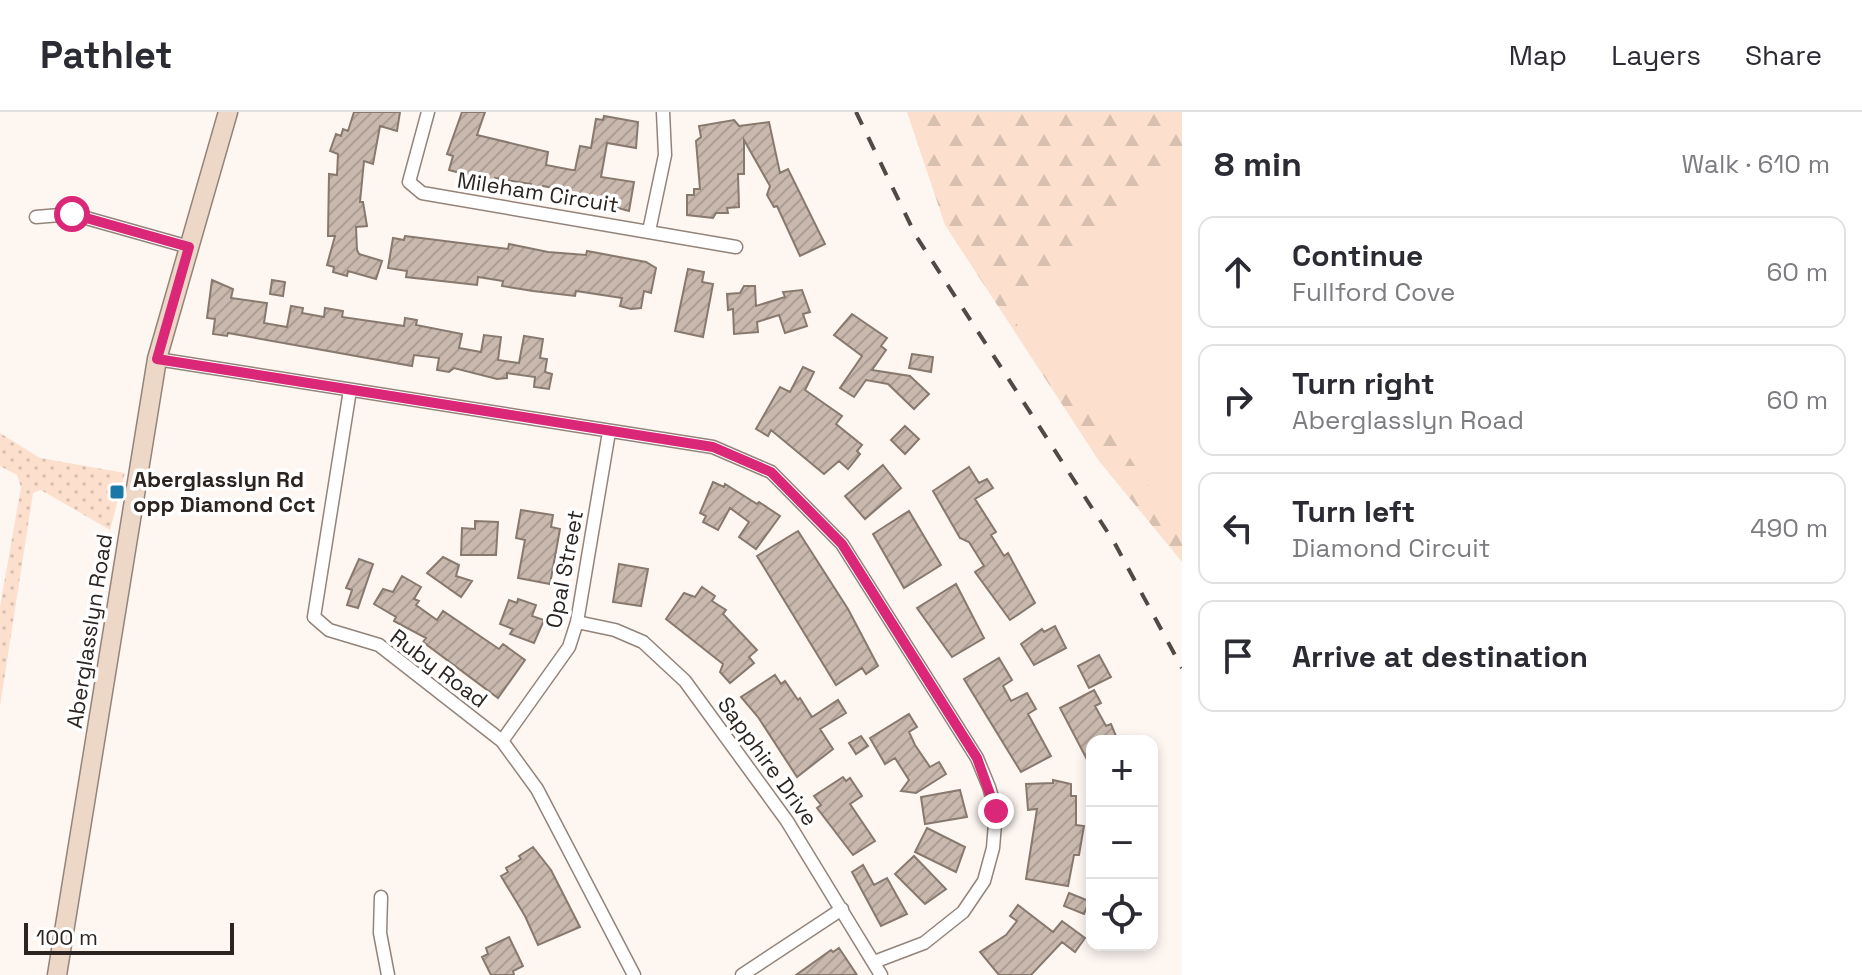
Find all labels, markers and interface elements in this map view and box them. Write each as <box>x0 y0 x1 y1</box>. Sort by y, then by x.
text: Pathlet <box>40 31 173 79</box>
text: Map <box>1509 37 1567 73</box>
text: Layers <box>1611 37 1701 73</box>
text: Share <box>1745 37 1822 73</box>
text: 8 min <box>1214 143 1302 186</box>
text: Walk · 610 m <box>1682 147 1830 181</box>
street label: Mileham Circuit <box>455 165 621 219</box>
route start <box>54 196 90 232</box>
text: Continue <box>1292 236 1423 275</box>
icon: ahead <box>1216 250 1260 294</box>
text: 60 m <box>1766 255 1828 289</box>
text: Fullford Cove <box>1292 275 1456 309</box>
text: Turn right <box>1292 364 1435 403</box>
icon: right <box>1216 378 1260 422</box>
text: 60 m <box>1766 383 1828 417</box>
text: Aberglasslyn Road <box>1292 403 1524 437</box>
place label: Aberglasslyn Rd opp Diamond Cct <box>133 465 316 518</box>
marker: Aberglasslyn Rd opp Diamond Cct <box>108 483 126 501</box>
text: Turn left <box>1292 492 1415 531</box>
icon: left <box>1216 506 1260 550</box>
street label: Opal Street <box>539 508 589 630</box>
text: 490 m <box>1750 511 1828 545</box>
text: Diamond Circuit <box>1292 531 1491 565</box>
street label: Aberglasslyn Road <box>60 532 118 730</box>
street label: Ruby Road <box>385 622 493 714</box>
icon: arrive <box>1216 634 1260 678</box>
text: Arrive at destination <box>1292 637 1588 676</box>
street label: Sapphire Drive <box>712 691 824 831</box>
map controls <box>1086 735 1158 951</box>
button: + <box>1086 735 1158 807</box>
route end <box>978 793 1014 829</box>
button: − <box>1086 807 1158 879</box>
button: locate <box>1086 879 1158 951</box>
scale bar <box>24 919 234 955</box>
text: 100 m <box>36 923 98 951</box>

